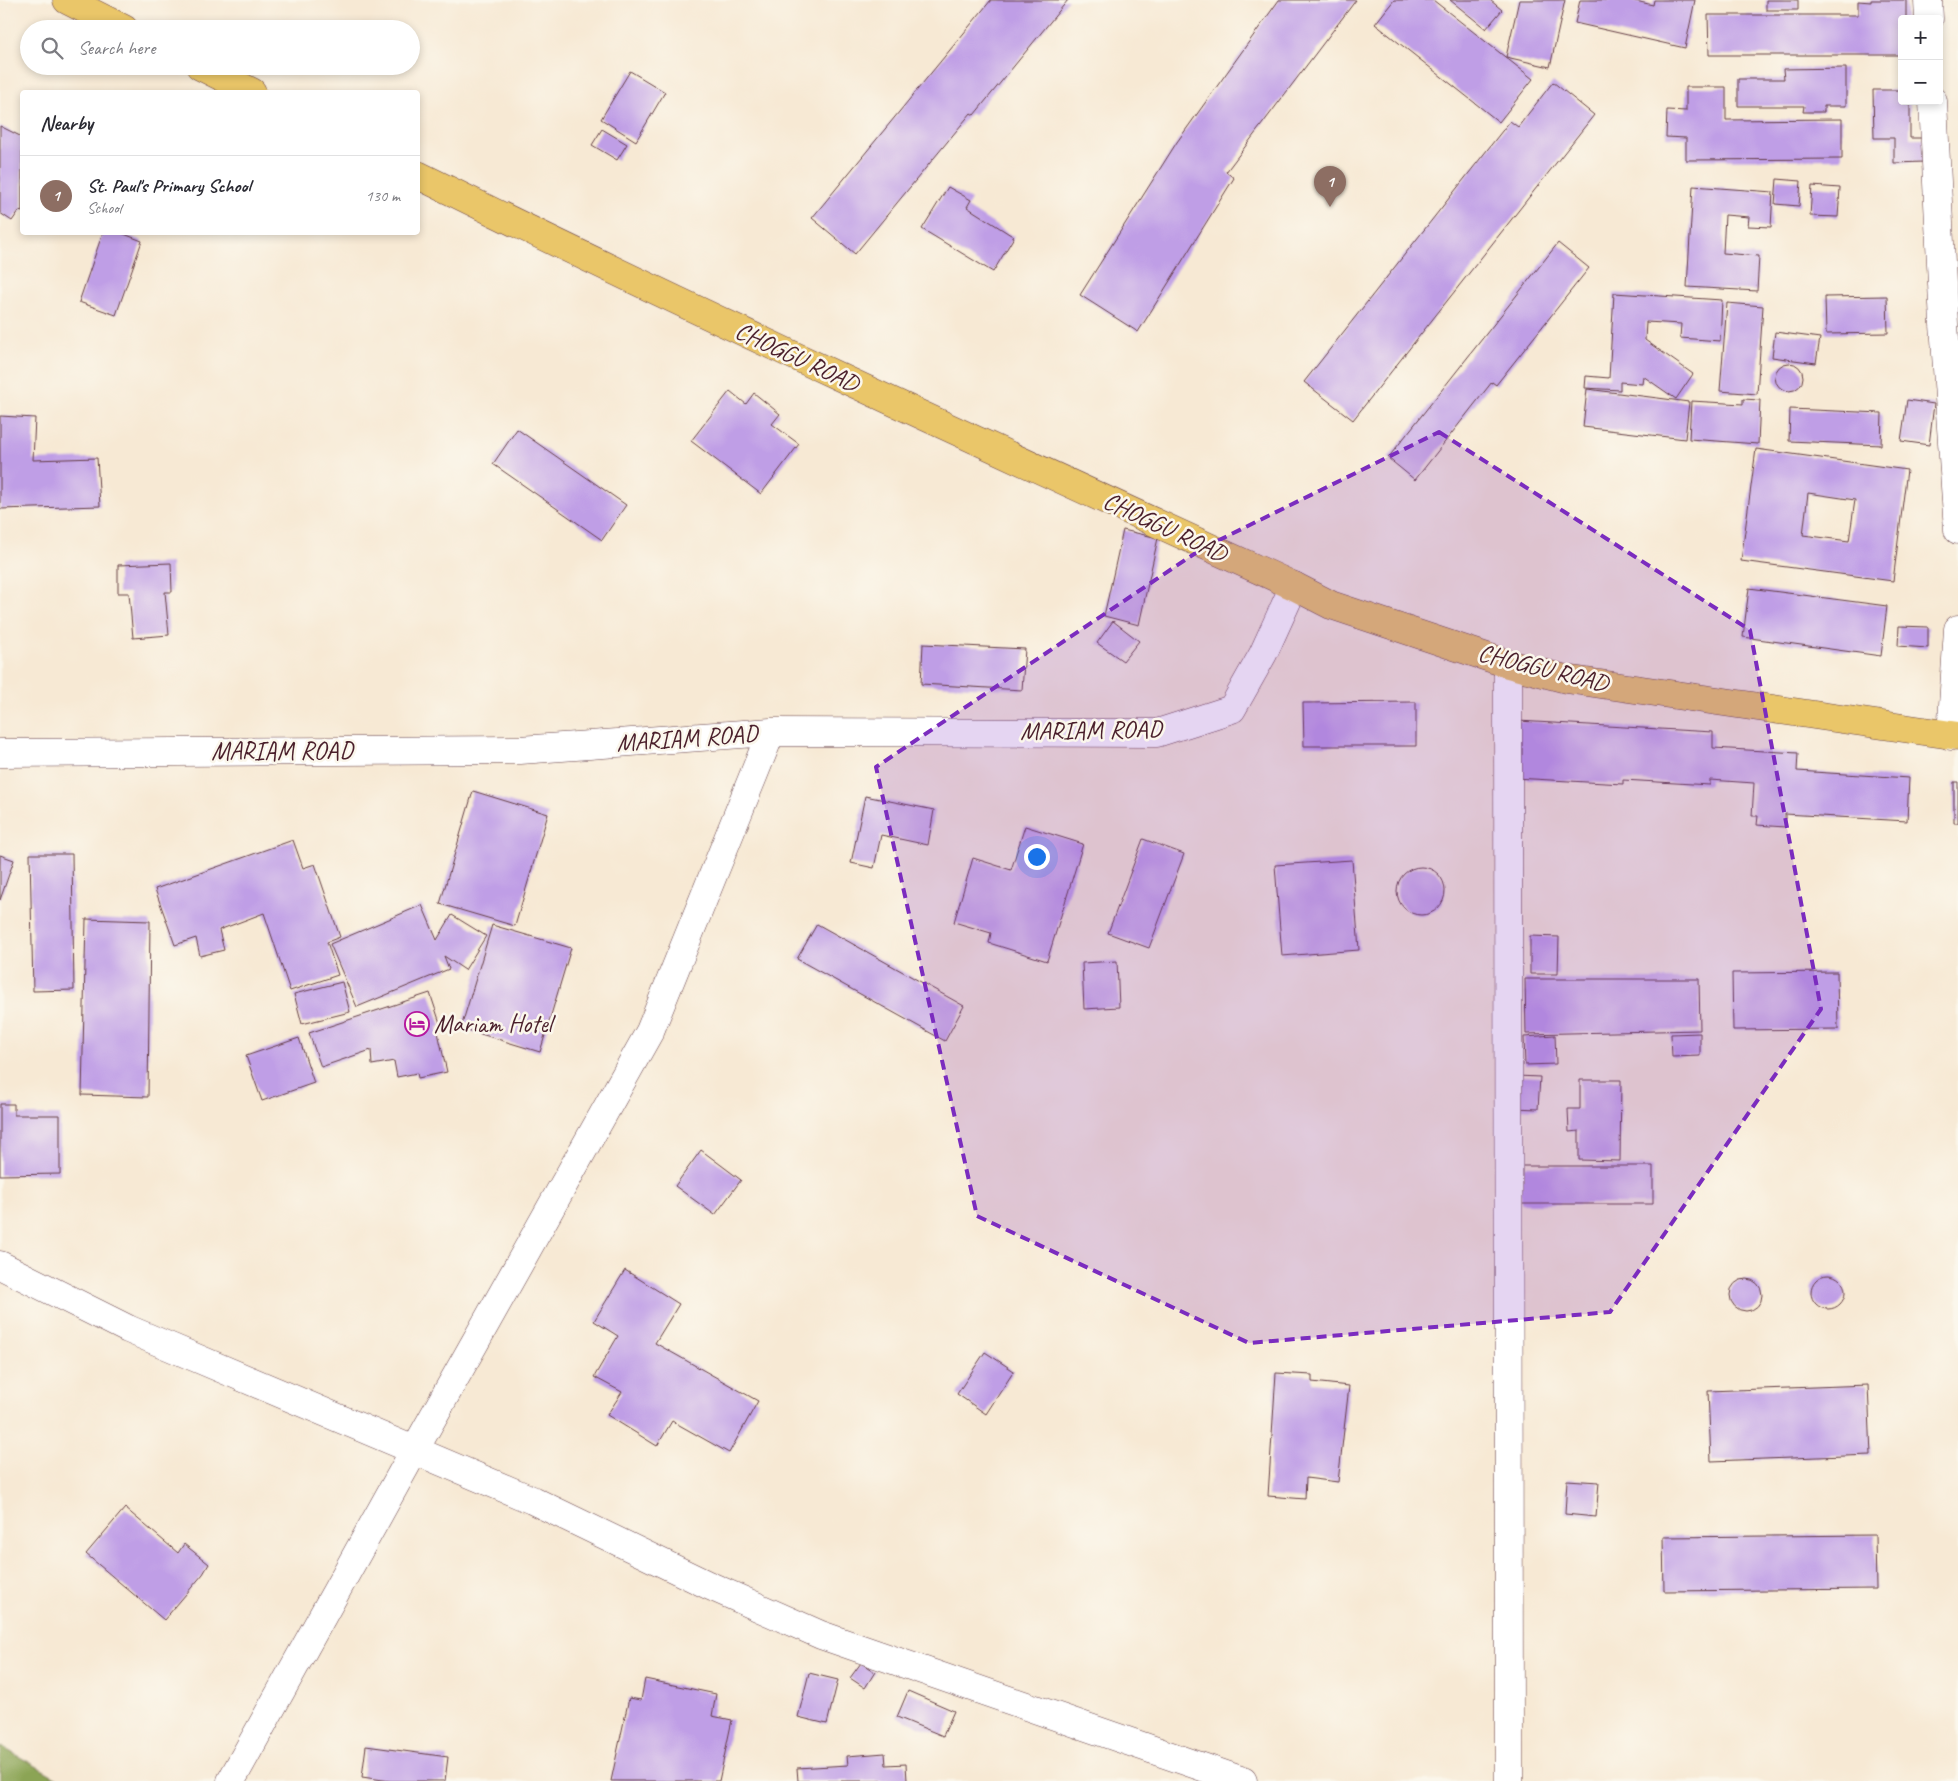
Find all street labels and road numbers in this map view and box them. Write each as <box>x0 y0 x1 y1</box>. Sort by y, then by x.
street label: CHOGGU ROAD <box>730 314 866 401</box>
street label: CHOGGU ROAD <box>1098 484 1234 571</box>
street label: CHOGGU ROAD <box>1475 636 1614 700</box>
street label: MARIAM ROAD <box>1020 713 1164 747</box>
street label: MARIAM ROAD <box>615 717 760 759</box>
street label: MARIAM ROAD <box>211 735 354 767</box>

